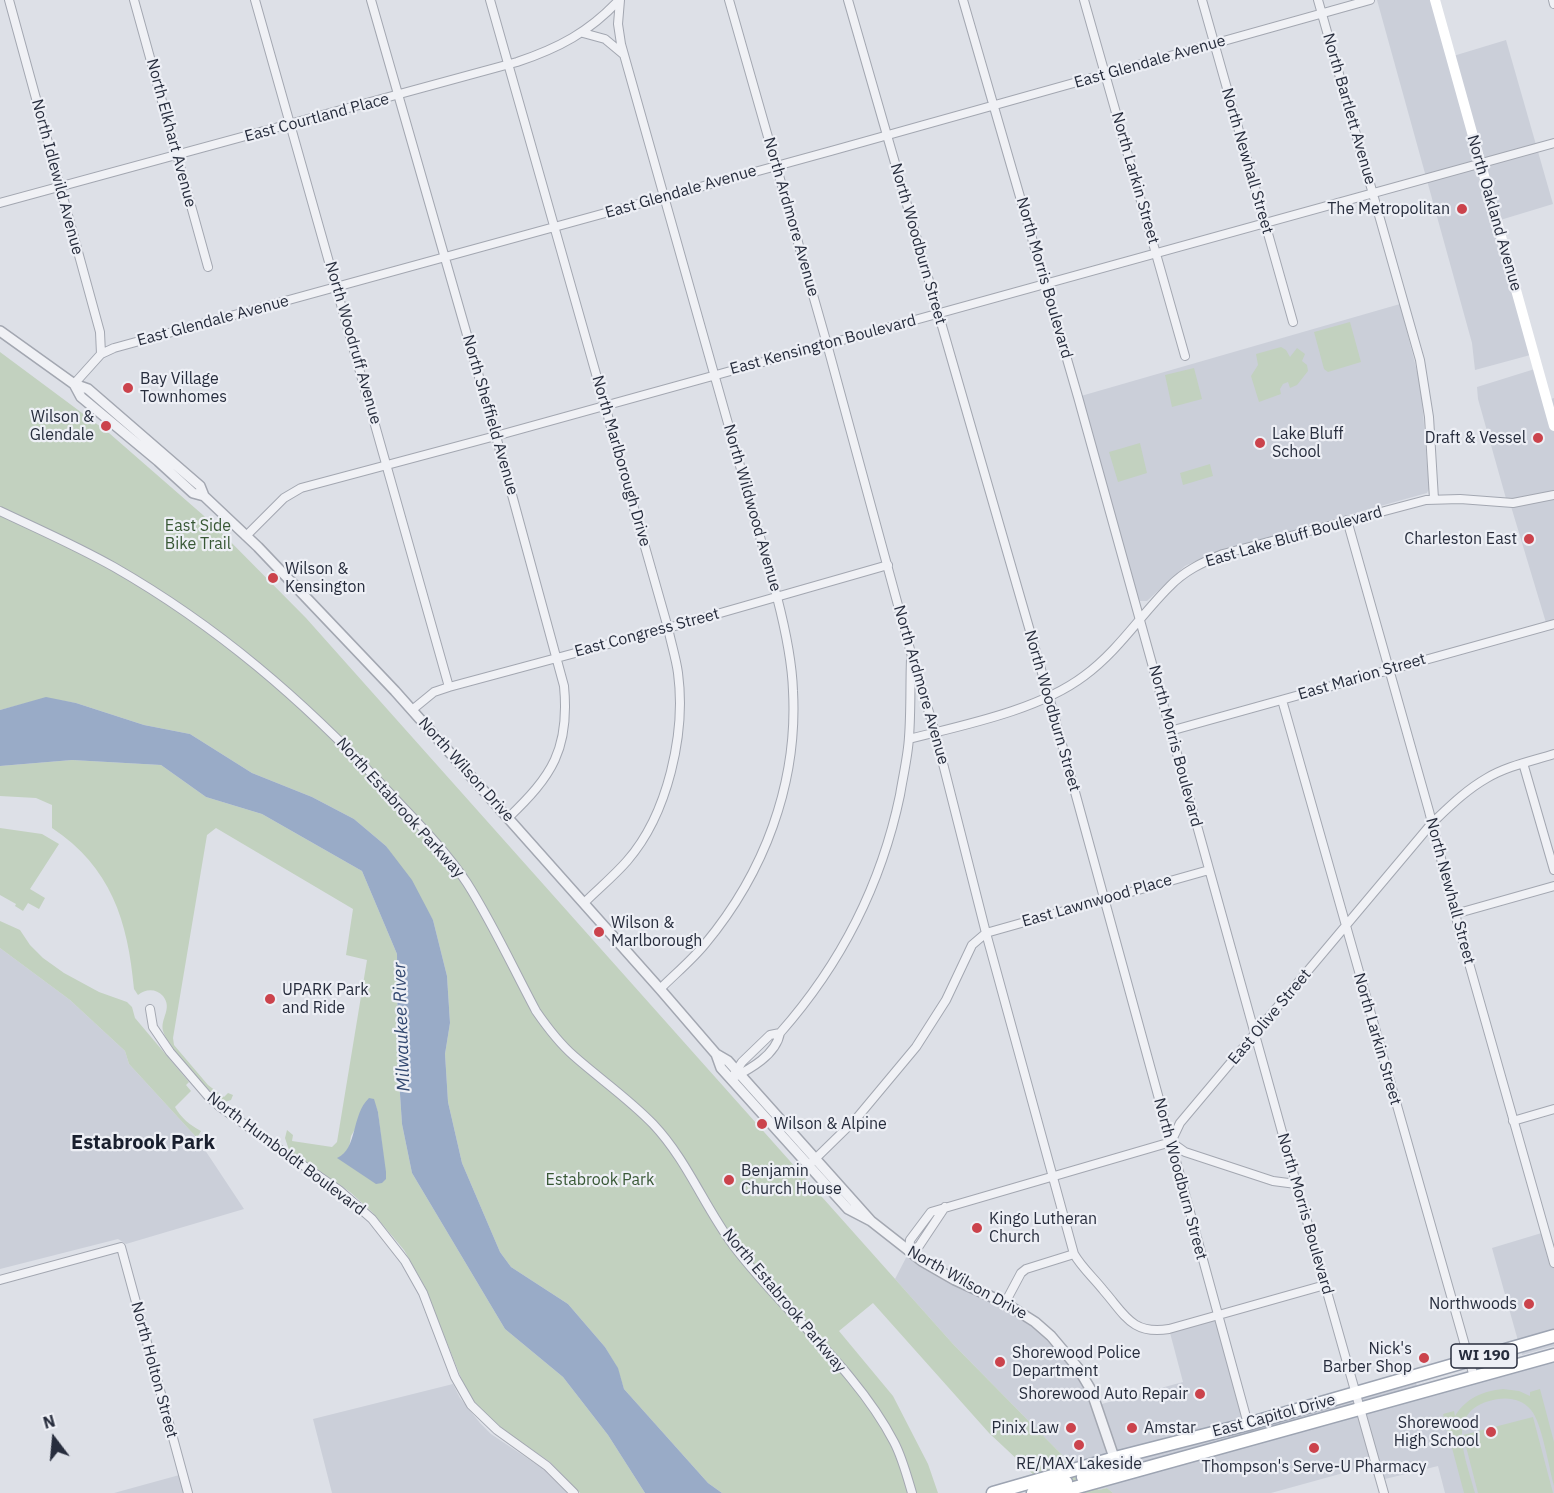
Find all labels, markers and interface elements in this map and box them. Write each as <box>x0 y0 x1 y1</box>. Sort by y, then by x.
street label: East Glendale Avenue <box>1072 31 1228 93</box>
street label: North Bartlett Avenue <box>1318 31 1380 187</box>
street label: North Elkhart Avenue <box>142 57 200 209</box>
street label: North Newhall Street <box>1217 86 1277 236</box>
street label: East Courtland Place <box>243 89 391 147</box>
street label: North Idlewild Avenue <box>27 97 87 257</box>
street label: North Larkin Street <box>1107 110 1163 246</box>
street label: North Oakland Avenue <box>1463 133 1525 293</box>
street label: North Ardmore Avenue <box>759 135 823 299</box>
street label: East Glendale Avenue <box>603 161 759 223</box>
street label: North Woodburn Street <box>886 161 950 327</box>
street label: North Morris Boulevard <box>1012 195 1076 361</box>
place label: The Metropolitan <box>1327 199 1450 219</box>
marker: The Metropolitan <box>1455 202 1469 216</box>
street label: North Woodruff Avenue <box>321 259 385 427</box>
street label: East Glendale Avenue <box>135 291 291 351</box>
street label: East Kensington Boulevard <box>728 311 918 379</box>
street label: North Sheffield Avenue <box>458 333 522 497</box>
place label: Bay Village Townhomes <box>140 369 227 407</box>
street label: North Marlborough Drive <box>587 373 655 549</box>
marker: Bay Village Townhomes <box>121 381 135 395</box>
place label: Wilson & Glendale <box>30 407 94 445</box>
marker: Wilson & Glendale <box>99 419 113 433</box>
street label: North Wildwood Avenue <box>719 422 785 594</box>
place label: Lake Bluff School <box>1272 424 1344 462</box>
place label: Draft & Vessel <box>1425 428 1526 448</box>
marker: Draft & Vessel <box>1531 431 1545 445</box>
marker: Lake Bluff School <box>1253 436 1267 450</box>
street label: East Lake Bluff Boulevard <box>1203 503 1385 571</box>
park label: East Side Bike Trail <box>165 516 231 554</box>
place label: Charleston East <box>1404 529 1517 549</box>
marker: Charleston East <box>1522 532 1536 546</box>
place label: Wilson & Kensington <box>285 559 366 597</box>
marker: Wilson & Kensington <box>266 571 280 585</box>
street label: North Ardmore Avenue <box>889 603 953 767</box>
street label: East Congress Street <box>573 604 721 662</box>
street label: North Woodburn Street <box>1020 628 1084 794</box>
street label: East Marion Street <box>1296 650 1428 704</box>
street label: North Morris Boulevard <box>1144 663 1206 829</box>
street label: North Wilson Drive <box>414 714 518 826</box>
street label: North Estabrook Parkway <box>332 734 468 882</box>
street label: North Newhall Street <box>1421 816 1479 966</box>
street label: East Lawnwood Place <box>1020 870 1174 932</box>
place label: Wilson & Marlborough <box>611 913 702 951</box>
marker: Wilson & Marlborough <box>592 925 606 939</box>
water label: Milwaukee River <box>389 962 415 1092</box>
street label: East Olive Street <box>1224 965 1316 1069</box>
street label: North Larkin Street <box>1349 971 1405 1107</box>
place label: UPARK Park and Ride <box>282 980 369 1018</box>
marker: UPARK Park and Ride <box>263 992 277 1006</box>
street label: North Humboldt Boulevard <box>203 1088 369 1220</box>
street label: North Woodburn Street <box>1149 1096 1211 1262</box>
place label: Wilson & Alpine <box>774 1114 887 1134</box>
marker: Wilson & Alpine <box>755 1117 769 1131</box>
district label: Estabrook Park <box>71 1131 215 1155</box>
street label: North Morris Boulevard <box>1273 1131 1337 1297</box>
place label: Benjamin Church House <box>741 1161 842 1199</box>
park label: Estabrook Park <box>546 1170 654 1190</box>
marker: Benjamin Church House <box>722 1173 736 1187</box>
place label: Kingo Lutheran Church <box>989 1209 1097 1247</box>
marker: Kingo Lutheran Church <box>970 1221 984 1235</box>
street label: North Estabrook Parkway <box>718 1225 850 1377</box>
street label: North Wilson Drive <box>904 1242 1030 1324</box>
place label: Northwoods <box>1429 1294 1517 1314</box>
marker: Northwoods <box>1522 1297 1536 1311</box>
street label: North Holton Street <box>127 1300 181 1440</box>
place label: Nick's Barber Shop <box>1323 1339 1412 1377</box>
place label: Shorewood Police Department <box>1012 1343 1140 1381</box>
road number: WI 190 <box>1451 1344 1517 1368</box>
marker: Nick's Barber Shop <box>1417 1351 1431 1365</box>
marker: Shorewood Police Department <box>993 1355 1007 1369</box>
place label: Shorewood Auto Repair <box>1019 1384 1188 1404</box>
marker: Shorewood Auto Repair <box>1193 1387 1207 1401</box>
street label: East Capitol Drive <box>1210 1390 1338 1442</box>
north arrow <box>24 1409 84 1469</box>
text: N <box>41 1410 57 1433</box>
place label: Shorewood High School <box>1394 1413 1479 1451</box>
place label: Pinix Law <box>992 1418 1059 1438</box>
place label: Amstar <box>1144 1418 1196 1438</box>
marker: Pinix Law <box>1064 1421 1078 1435</box>
marker: Amstar <box>1125 1421 1139 1435</box>
marker: Shorewood High School <box>1484 1425 1498 1439</box>
marker: RE/MAX Lakeside <box>1072 1438 1086 1452</box>
marker: Thompson's Serve-U Pharmacy <box>1307 1441 1321 1455</box>
place label: RE/MAX Lakeside <box>1016 1454 1142 1474</box>
place label: Thompson's Serve-U Pharmacy <box>1201 1457 1427 1477</box>

